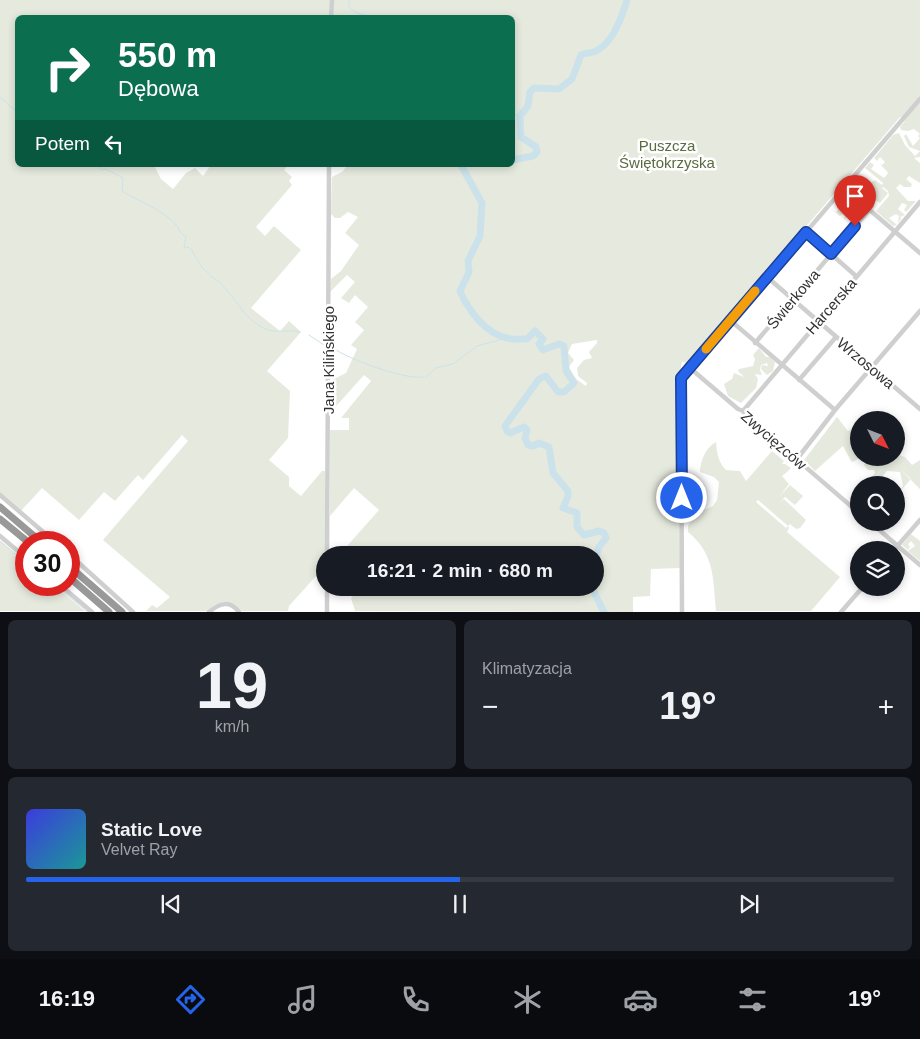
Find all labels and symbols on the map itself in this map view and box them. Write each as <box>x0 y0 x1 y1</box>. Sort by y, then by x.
park label: Puszcza Świętokrzyska <box>619 137 716 171</box>
pin <box>834 175 876 226</box>
street label: Świerkowa <box>763 265 823 332</box>
street label: Harcerska <box>802 274 860 337</box>
street label: Jana Kilińskiego <box>320 306 337 414</box>
street label: Wrzosowa <box>834 334 899 392</box>
street label: Zwycięzców <box>738 407 810 473</box>
north arrow <box>850 411 905 466</box>
position arrow <box>655 471 707 523</box>
speed limit sign: 30 <box>15 531 80 596</box>

